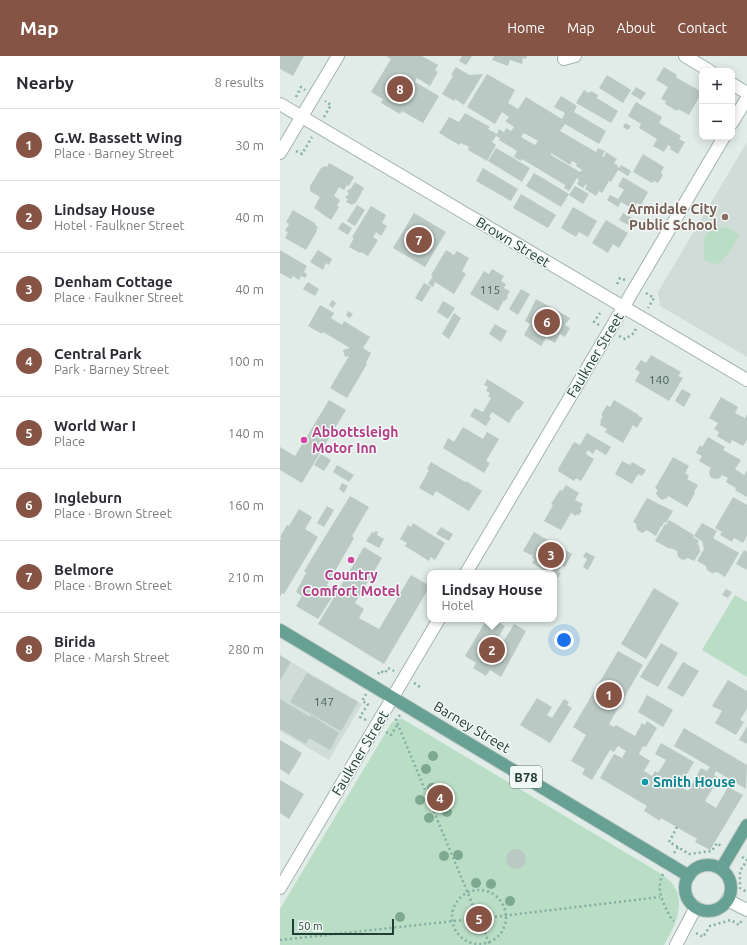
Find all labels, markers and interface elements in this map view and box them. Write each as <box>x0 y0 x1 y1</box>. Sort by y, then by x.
text: Map <box>20 17 59 39</box>
text: Home <box>507 20 545 36</box>
text: Map <box>567 20 595 36</box>
text: About <box>617 20 656 36</box>
text: Contact <box>678 20 727 36</box>
map controls <box>699 68 735 140</box>
button: + <box>699 68 735 104</box>
text: Nearby <box>16 73 74 92</box>
pin: 8 <box>387 74 413 104</box>
text: 8 results <box>214 75 264 89</box>
button: − <box>699 104 735 140</box>
text: G.W. Bassett Wing <box>54 129 182 146</box>
text: 1 <box>25 138 33 152</box>
text: 30 m <box>235 138 264 152</box>
text: Place · Barney Street <box>54 146 174 160</box>
text: Lindsay House <box>54 201 155 218</box>
place label: Armidale City Public School <box>627 201 718 233</box>
text: 2 <box>25 210 33 224</box>
text: 40 m <box>235 210 264 224</box>
marker: Armidale City Public School <box>720 212 730 222</box>
street label: Brown Street <box>473 214 553 271</box>
text: Hotel · Faulkner Street <box>54 218 185 232</box>
pin: 7 <box>406 225 432 255</box>
text: Denham Cottage <box>54 273 173 290</box>
text: 3 <box>25 282 33 296</box>
text: 40 m <box>235 282 264 296</box>
house number: 115 <box>480 283 500 296</box>
text: Place · Faulkner Street <box>54 290 183 304</box>
pin: 6 <box>534 307 560 337</box>
street label: Faulkner Street <box>563 309 627 400</box>
text: Central Park <box>54 345 142 362</box>
text: 4 <box>25 354 33 368</box>
text: 100 m <box>228 354 264 368</box>
text: Park · Barney Street <box>54 362 169 376</box>
house number: 140 <box>649 373 669 386</box>
text: World War I <box>54 417 136 434</box>
place label: Abbottsleigh Motor Inn <box>312 424 398 456</box>
text: 5 <box>25 426 33 440</box>
text: 140 m <box>228 426 264 440</box>
text: Place <box>54 434 85 448</box>
marker: Abbottsleigh Motor Inn <box>299 435 309 445</box>
text: Ingleburn <box>54 489 122 506</box>
text: 6 <box>25 498 33 512</box>
text: 160 m <box>228 498 264 512</box>
text: Place · Brown Street <box>54 506 172 520</box>
pin: 3 <box>538 540 564 570</box>
marker: Country Comfort Motel <box>346 555 356 565</box>
text: Belmore <box>54 561 114 578</box>
place label: Country Comfort Motel <box>302 567 400 599</box>
text: 7 <box>25 570 33 584</box>
text: 210 m <box>228 570 264 584</box>
popup <box>427 570 557 622</box>
text: Place · Brown Street <box>54 578 172 592</box>
text: Lindsay House <box>441 581 543 598</box>
text: Hotel <box>441 598 474 612</box>
your location <box>554 630 574 650</box>
text: Birida <box>54 633 96 650</box>
pin: 2 <box>479 635 505 665</box>
text: 8 <box>25 642 33 656</box>
text: 280 m <box>228 642 264 656</box>
text: Place · Marsh Street <box>54 650 169 664</box>
pin: 1 <box>596 680 622 710</box>
house number: 147 <box>314 695 334 708</box>
street label: Barney Street <box>431 698 513 756</box>
street label: Faulkner Street <box>328 707 392 798</box>
road number: B78 <box>510 766 542 788</box>
place label: Smith House <box>653 774 736 790</box>
marker: Smith House <box>640 777 650 787</box>
pin: 4 <box>427 783 453 813</box>
pin: 5 <box>466 904 492 934</box>
scale bar <box>292 917 394 936</box>
text: 50 m <box>298 920 322 932</box>

